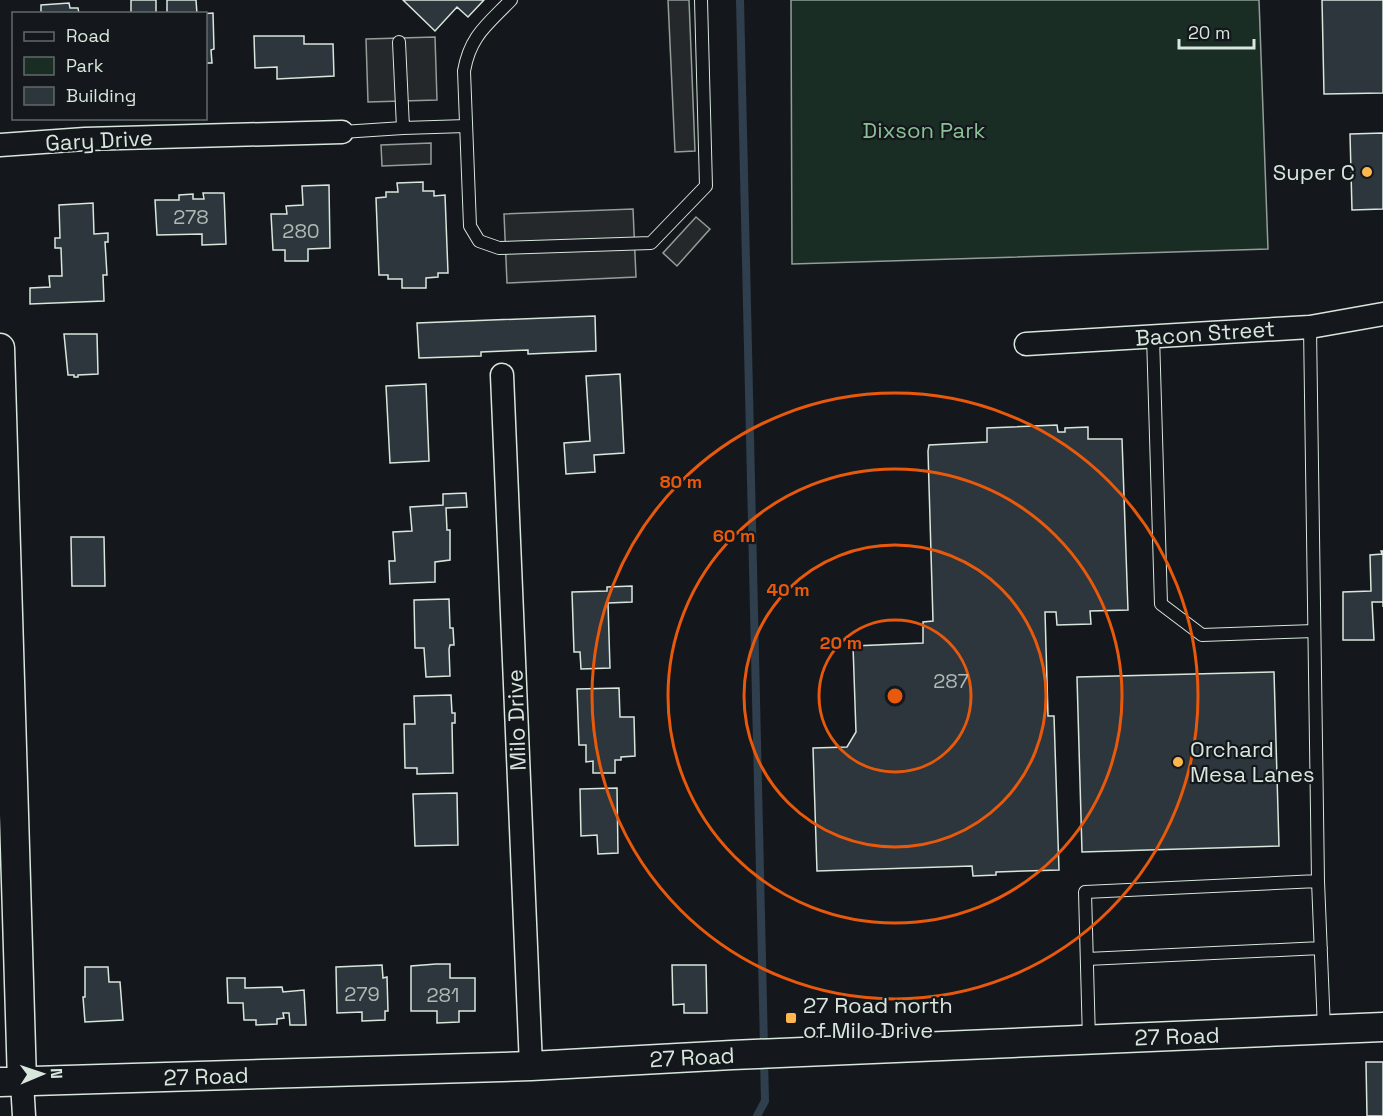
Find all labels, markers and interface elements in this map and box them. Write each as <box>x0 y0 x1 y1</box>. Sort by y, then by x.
legend <box>12 12 207 120</box>
scale bar <box>1179 12 1254 50</box>
text: 20 m <box>1188 21 1231 44</box>
text: Road <box>66 24 110 47</box>
text: Park <box>66 54 104 77</box>
text: Building <box>66 84 136 107</box>
park label: Dixson Park <box>863 116 986 144</box>
street label: Gary Drive <box>45 123 153 157</box>
place label: Super C <box>1273 158 1355 186</box>
marker: Super C <box>1360 165 1374 179</box>
house number: 278 <box>173 204 209 230</box>
house number: 280 <box>282 218 320 244</box>
street label: Bacon Street <box>1134 314 1276 352</box>
text: 80 m <box>660 470 702 493</box>
text: 60 m <box>713 524 755 547</box>
text: 40 m <box>766 578 810 601</box>
text: 20 m <box>820 631 862 654</box>
house number: 287 <box>933 668 969 694</box>
street label: Milo Drive <box>500 669 532 771</box>
centre of rings <box>885 686 905 706</box>
place label: Orchard Mesa Lanes <box>1190 735 1315 788</box>
marker: Orchard Mesa Lanes <box>1171 755 1185 769</box>
house number: 279 <box>344 981 380 1007</box>
house number: 281 <box>427 982 459 1008</box>
place label: 27 Road north of Milo Drive <box>803 991 953 1044</box>
marker: 27 Road north of Milo Drive <box>784 1011 798 1025</box>
street label: 27 Road <box>1134 1021 1220 1051</box>
street label: 27 Road <box>649 1041 735 1073</box>
north arrow <box>12 1044 72 1104</box>
street label: 27 Road <box>163 1061 249 1091</box>
text: N <box>46 1068 67 1079</box>

